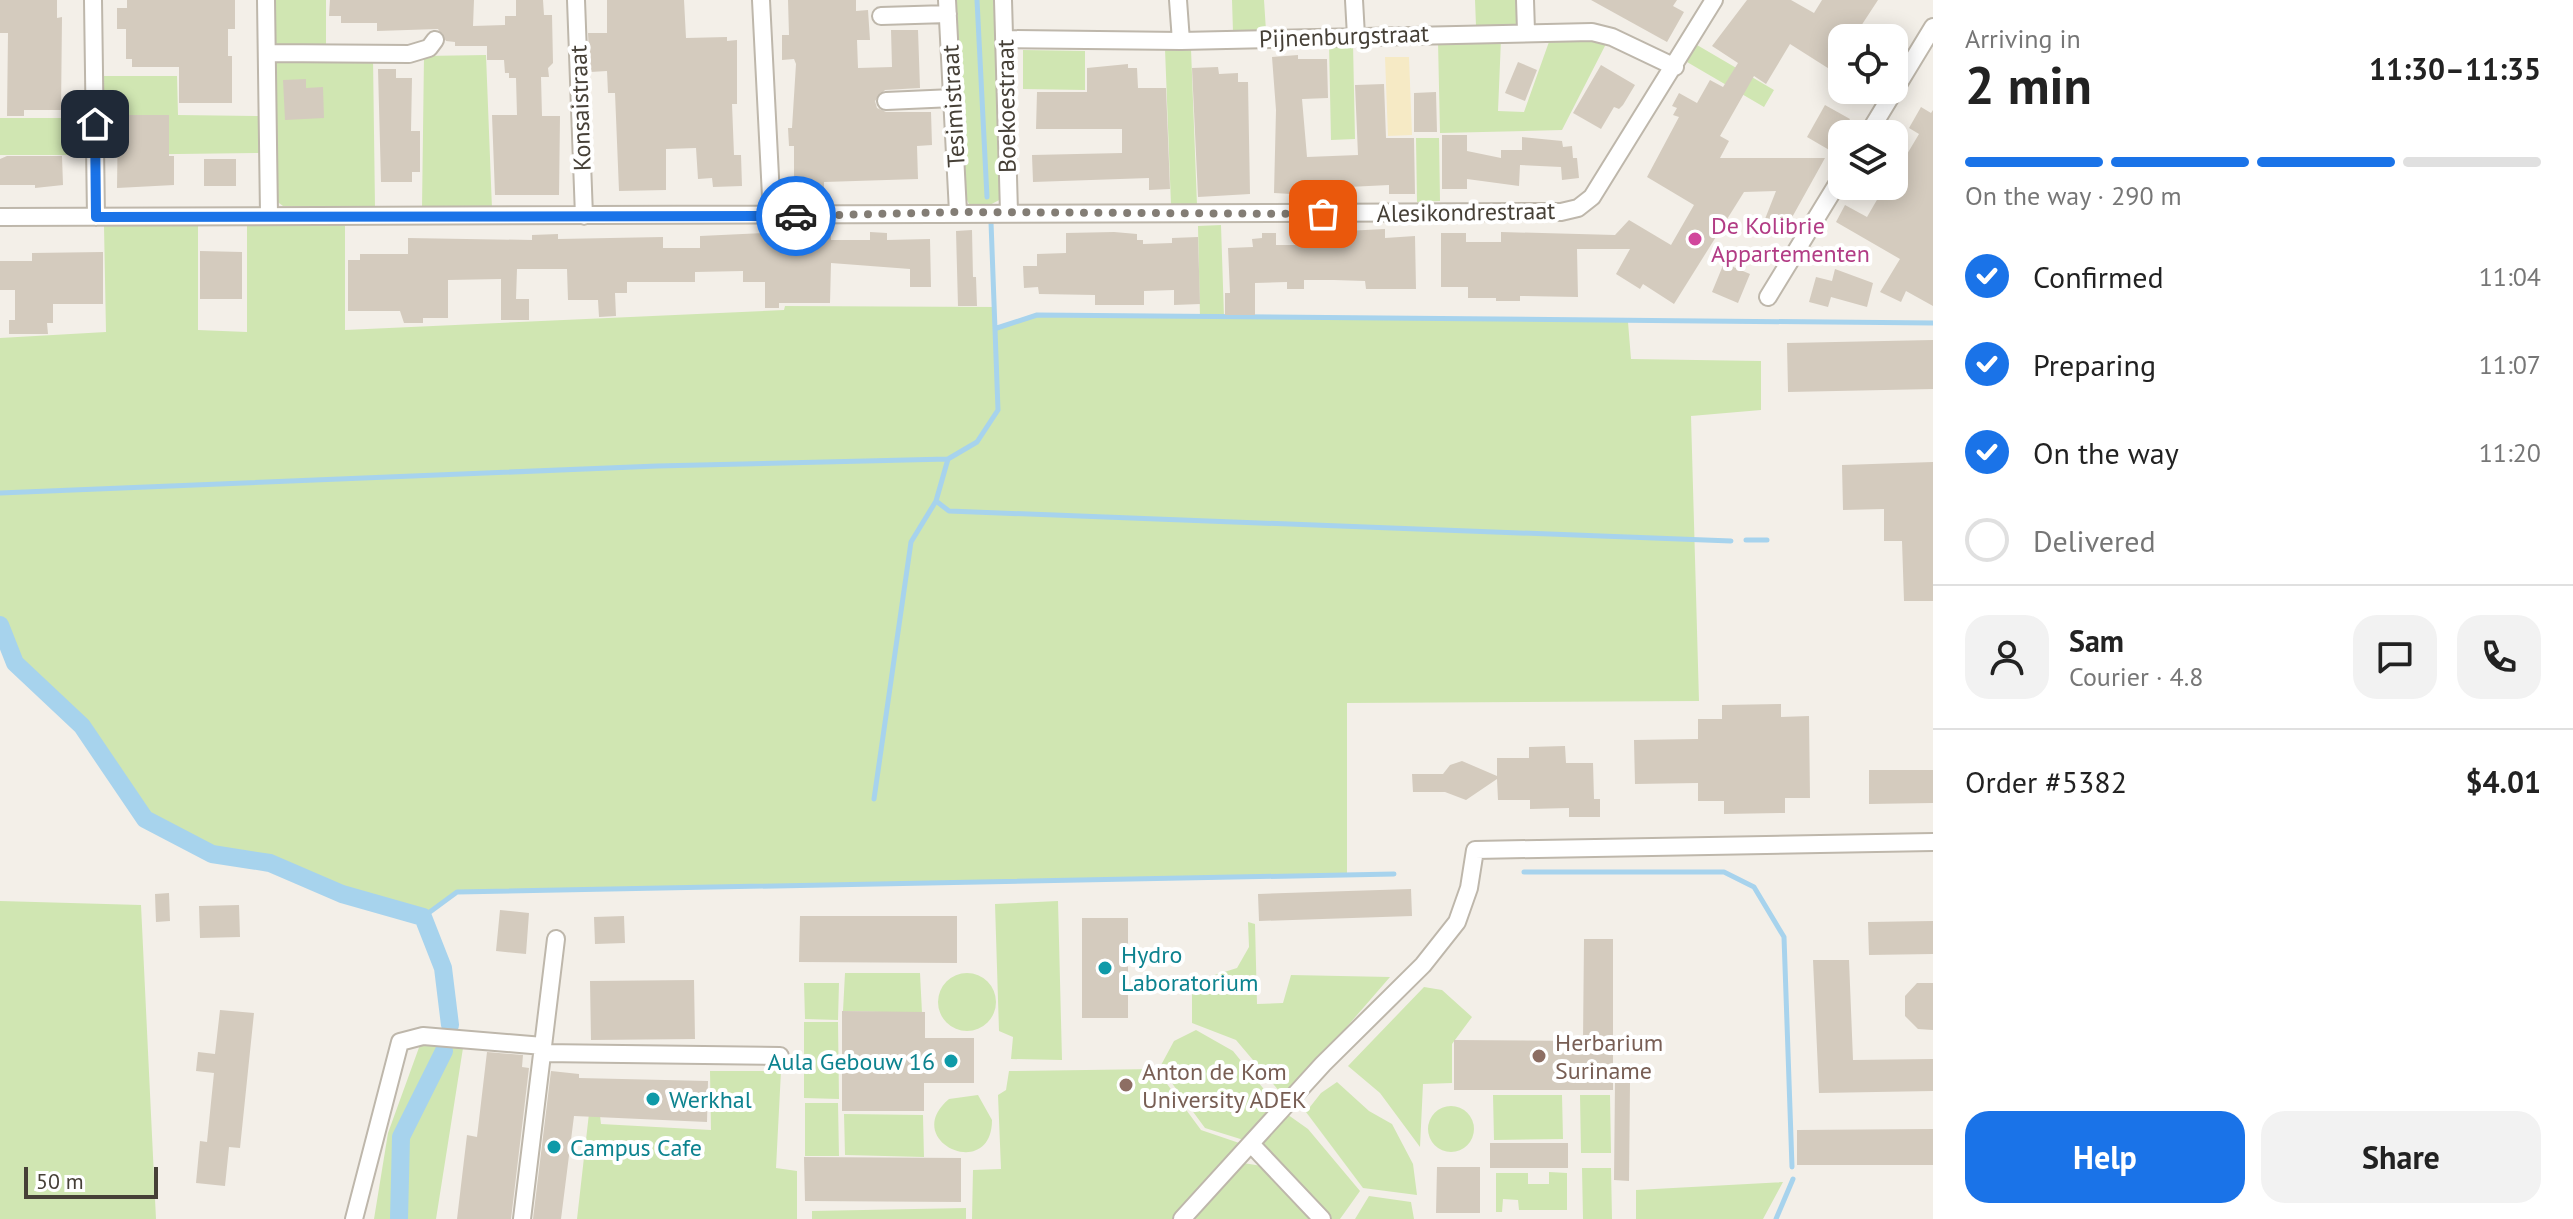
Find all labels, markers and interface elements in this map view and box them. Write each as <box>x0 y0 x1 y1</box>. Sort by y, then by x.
street label: Pijnenburgstraat <box>1259 18 1429 54</box>
text: Arriving in <box>1965 22 2081 55</box>
map controls <box>1828 24 1908 200</box>
button: locate <box>1828 24 1908 104</box>
street label: Boekoestraat <box>989 39 1023 173</box>
street label: Konsaistraat <box>562 44 598 172</box>
street label: Tesimistraat <box>934 44 972 168</box>
text: 11:30–11:35 <box>2369 49 2541 88</box>
text: 2 min <box>1965 51 2092 118</box>
pin <box>61 90 129 158</box>
icon: home <box>73 102 117 146</box>
button: layers <box>1828 120 1908 200</box>
courier <box>756 176 836 256</box>
text: On the way · 290 m <box>1965 179 2182 212</box>
pin <box>1289 180 1357 248</box>
icon: bag <box>1301 192 1345 236</box>
icon: car <box>774 194 818 238</box>
street label: Alesikondrestraat <box>1376 195 1556 229</box>
place label: De Kolibrie Appartementen <box>1711 210 1870 269</box>
marker: De Kolibrie Appartementen <box>1686 230 1704 248</box>
icon: check <box>1965 254 2009 298</box>
text: Confirmed <box>2033 257 2164 296</box>
text: 11:04 <box>2479 260 2541 293</box>
icon: check <box>1965 342 2009 386</box>
text: Preparing <box>2033 345 2156 384</box>
text: 11:07 <box>2479 348 2541 381</box>
icon: check <box>1965 430 2009 474</box>
text: On the way <box>2033 433 2179 472</box>
text: 11:20 <box>2479 436 2541 469</box>
text: Delivered <box>2033 521 2156 560</box>
button: person <box>1965 615 2049 699</box>
button: chat <box>2353 615 2437 699</box>
button: phone <box>2457 615 2541 699</box>
text: Sam <box>2069 621 2124 660</box>
text: Courier · 4.8 <box>2069 660 2203 693</box>
text: Order #5382 <box>1965 762 2127 801</box>
text: $4.01 <box>2466 762 2541 801</box>
place label: Hydro Laboratorium <box>1121 939 1258 998</box>
marker: Hydro Laboratorium <box>1096 959 1114 977</box>
place label: Herbarium Suriname <box>1555 1027 1663 1086</box>
place label: Aula Gebouw 16 <box>767 1046 935 1077</box>
marker: Herbarium Suriname <box>1530 1047 1548 1065</box>
marker: Aula Gebouw 16 <box>942 1052 960 1070</box>
place label: Anton de Kom University ADEK <box>1142 1056 1307 1115</box>
marker: Anton de Kom University ADEK <box>1117 1076 1135 1094</box>
place label: Werkhal <box>669 1084 752 1115</box>
marker: Werkhal <box>644 1090 662 1108</box>
button: Help <box>1965 1111 2245 1203</box>
button: Share <box>2261 1111 2541 1203</box>
place label: Campus Cafe <box>570 1132 702 1163</box>
marker: Campus Cafe <box>545 1138 563 1156</box>
scale bar <box>24 1163 158 1199</box>
text: 50 m <box>36 1167 84 1195</box>

